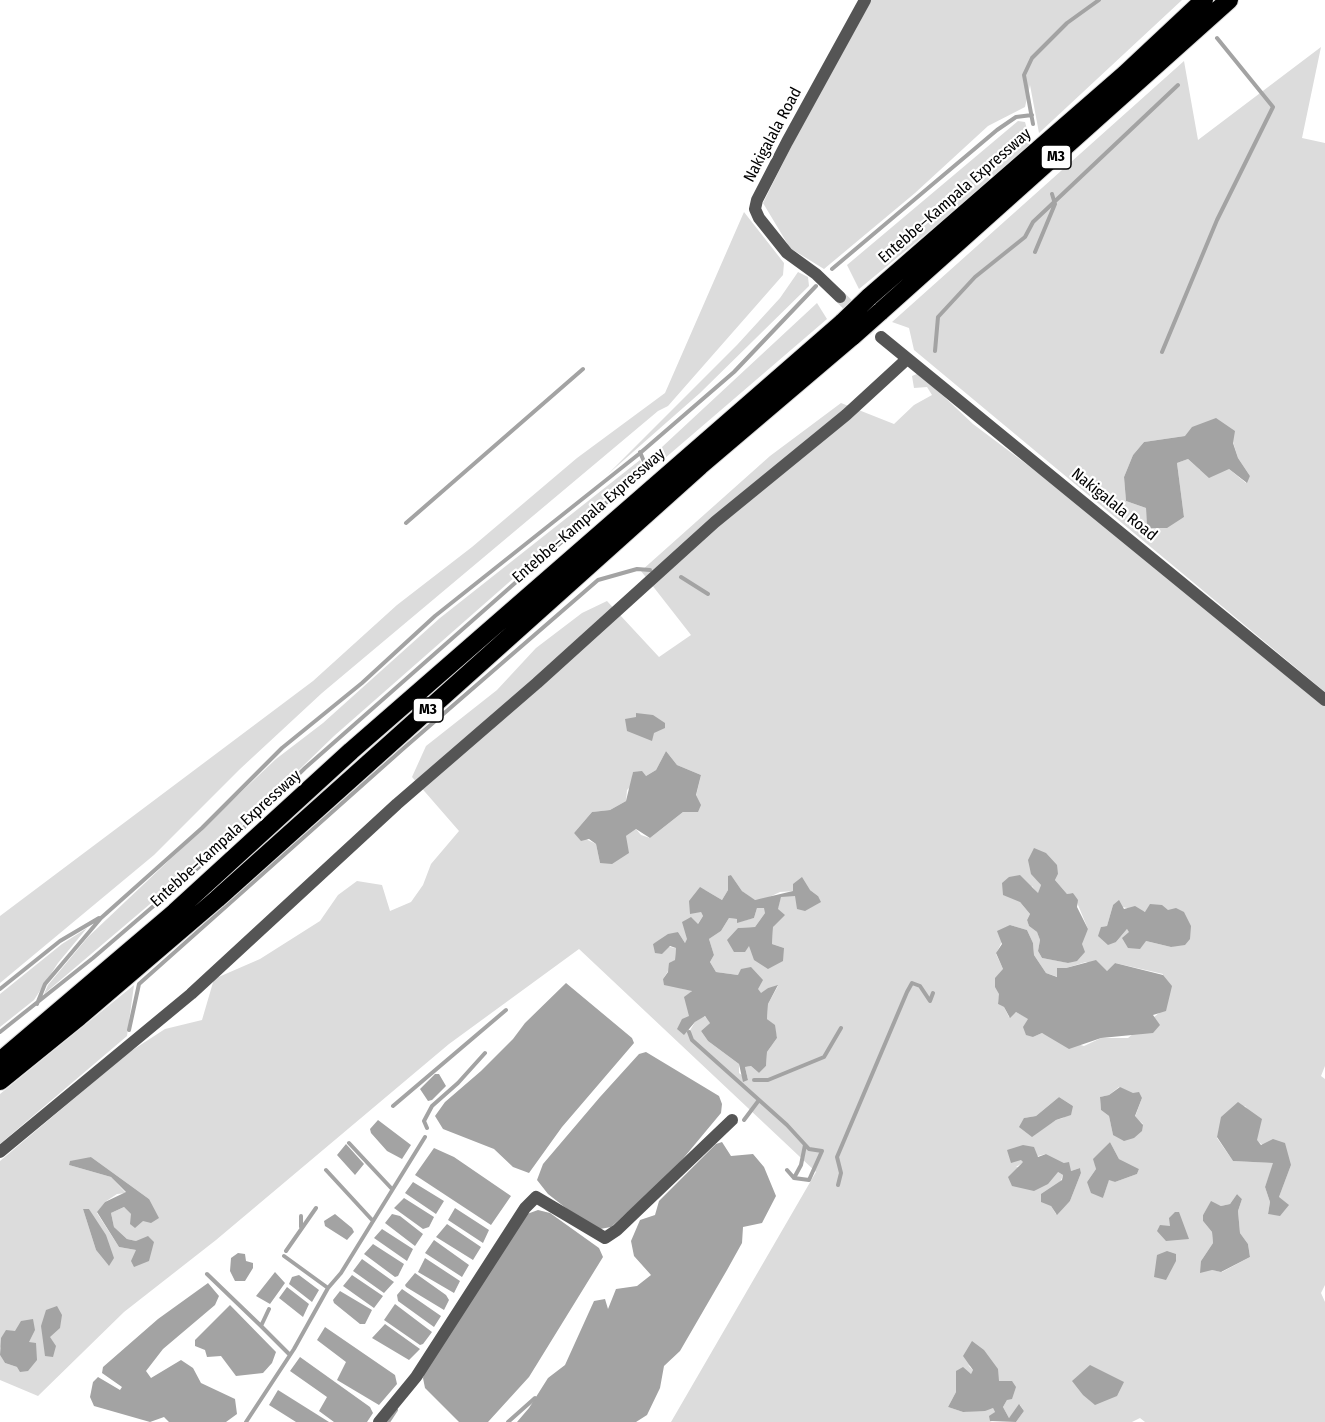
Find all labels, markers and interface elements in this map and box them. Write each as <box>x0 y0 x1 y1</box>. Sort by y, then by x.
street label: Nakigalala Road <box>740 84 806 186</box>
street label: Entebbe–Kampala Expressway <box>875 124 1035 268</box>
road number: M3 <box>1041 145 1071 169</box>
street label: Entebbe–Kampala Expressway <box>509 444 669 588</box>
street label: Nakigalala Road <box>1067 465 1161 545</box>
road number: M3 <box>413 698 443 722</box>
street label: Entebbe–Kampala Expressway <box>147 766 305 912</box>

